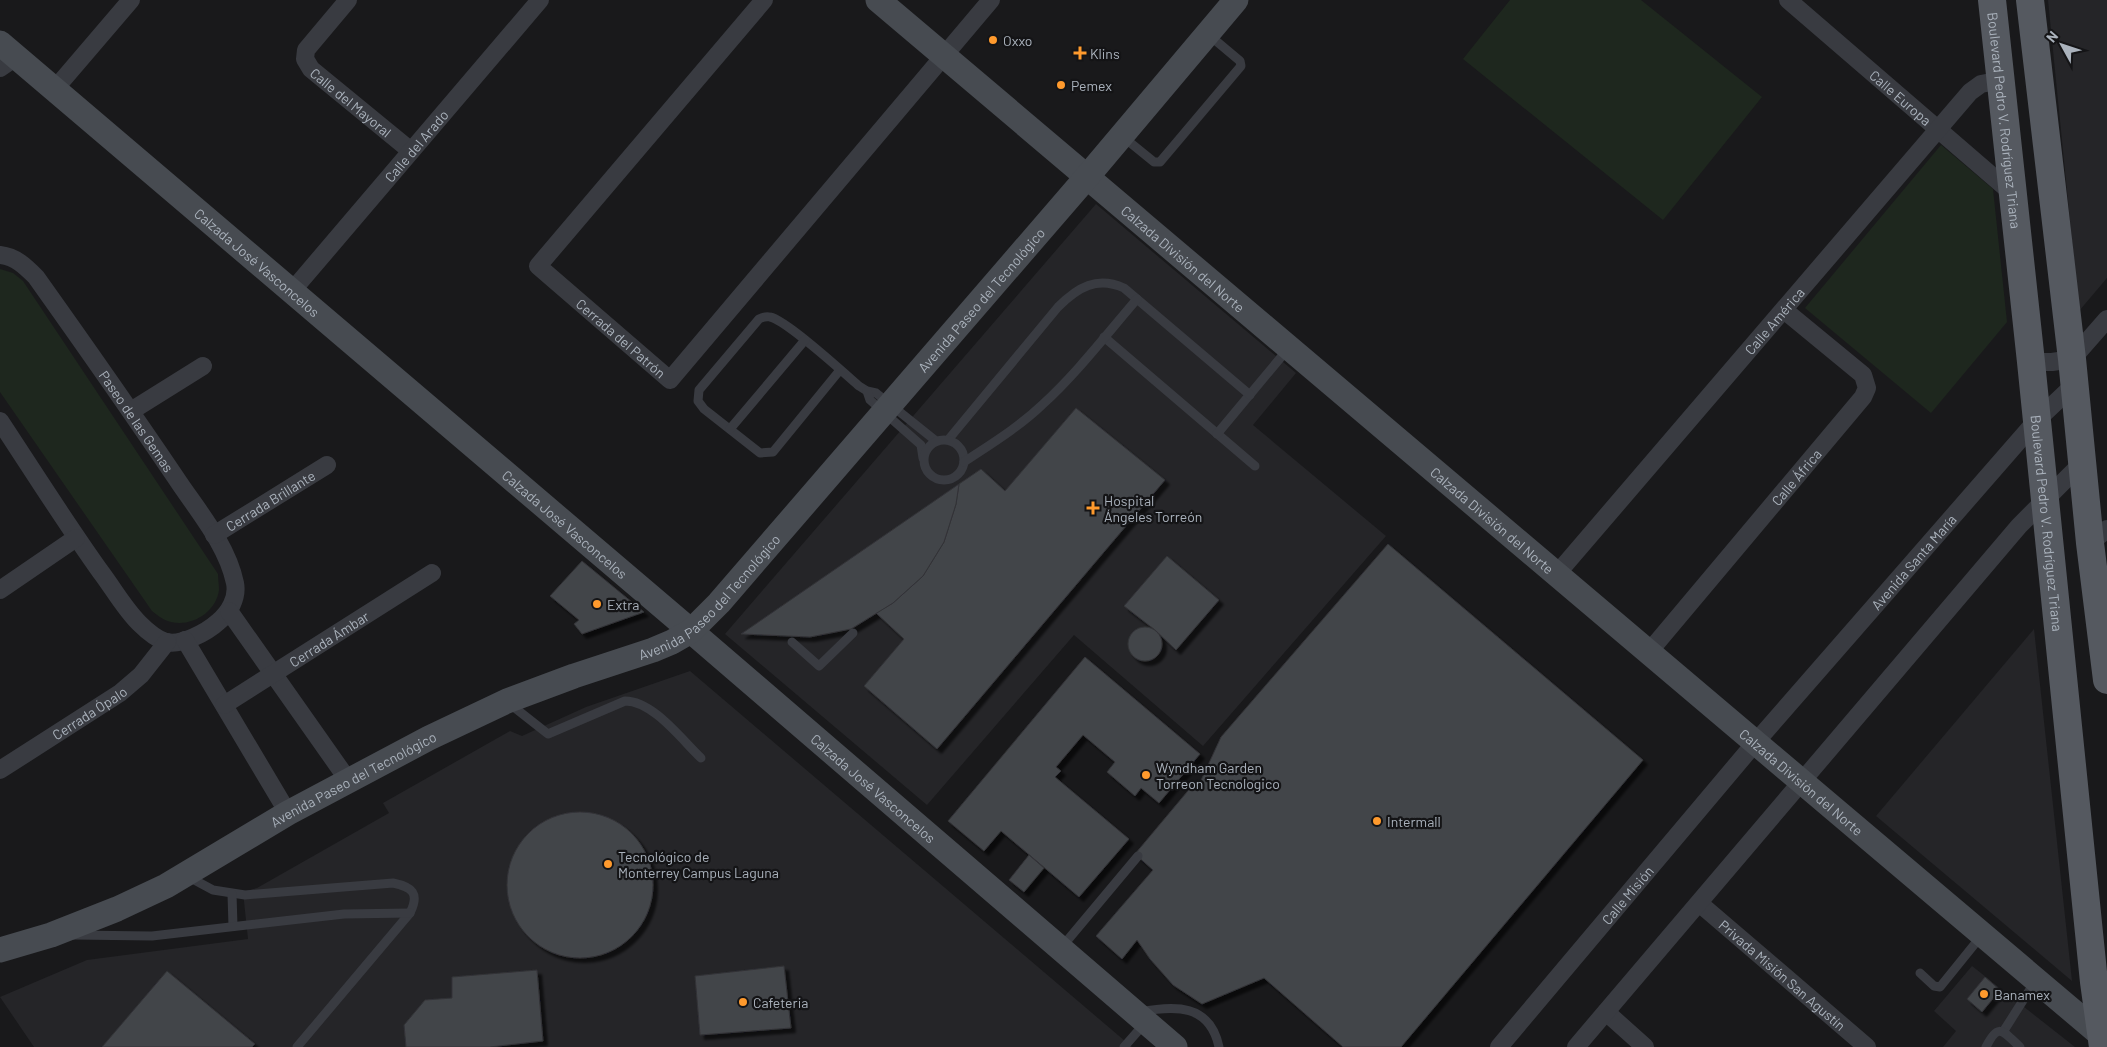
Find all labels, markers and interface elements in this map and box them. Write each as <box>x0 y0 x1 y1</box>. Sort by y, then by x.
street label: Boulevard Pedro V. Rodríguez Triana <box>1985 11 2025 229</box>
north arrow <box>2037 20 2087 70</box>
text: N <box>2042 27 2061 45</box>
place label: Oxxo <box>1003 32 1032 49</box>
marker: Oxxo <box>987 34 999 46</box>
place label: Klins <box>1090 45 1120 62</box>
marker: Klins <box>1074 47 1086 59</box>
street label: Calle del Mayoral <box>307 64 395 140</box>
street label: Calle Europa <box>1867 66 1935 129</box>
place label: Pemex <box>1071 77 1112 94</box>
marker: Pemex <box>1055 79 1067 91</box>
street label: Calle del Arado <box>380 106 451 185</box>
street label: Calzada División del Norte <box>1118 201 1249 315</box>
street label: Calzada José Vasconcelos <box>191 204 324 320</box>
street label: Avenida Paseo del Tecnológico <box>914 224 1048 375</box>
street label: Calle América <box>1741 284 1807 358</box>
street label: Cerrada del Patrón <box>573 295 669 381</box>
street label: Paseo de las Gemas <box>96 367 178 475</box>
street label: Boulevard Pedro V. Rodríguez Triana <box>2028 414 2067 632</box>
street label: Calle África <box>1767 445 1825 509</box>
street label: Calzada División del Norte <box>1427 463 1558 577</box>
street label: Cerrada Brillante <box>222 466 318 534</box>
street label: Calzada José Vasconcelos <box>499 466 631 582</box>
place label: Hospital Ángeles Torreón <box>1104 492 1202 525</box>
marker: Hospital Ángeles Torreón <box>1086 501 1100 515</box>
street label: Avenida Santa María <box>1867 511 1959 613</box>
street label: Avenida Paseo del Tecnológico <box>636 530 783 663</box>
place label: Extra <box>607 596 639 613</box>
marker: Extra <box>591 598 603 610</box>
street label: Cerrada Ámbar <box>286 607 372 670</box>
street label: Cerrada Ópalo <box>49 683 130 743</box>
street label: Calzada División del Norte <box>1736 725 1867 839</box>
street label: Avenida Paseo del Tecnológico <box>267 727 439 830</box>
street label: Calzada José Vasconcelos <box>808 730 939 846</box>
place label: Wyndham Garden Torreon Tecnologico <box>1156 759 1280 792</box>
marker: Wyndham Garden Torreon Tecnologico <box>1140 769 1152 781</box>
place label: Intermall <box>1387 813 1441 830</box>
marker: Intermall <box>1371 815 1383 827</box>
place label: Tecnológico de Monterrey Campus Laguna <box>618 848 779 881</box>
marker: Tecnológico de Monterrey Campus Laguna <box>602 858 614 870</box>
street label: Calle Misión <box>1598 862 1657 928</box>
street label: Privada Misión San Agustín <box>1716 916 1849 1034</box>
place label: Banamex <box>1994 986 2050 1003</box>
marker: Banamex <box>1978 988 1990 1000</box>
place label: Cafeteria <box>753 994 808 1011</box>
marker: Cafeteria <box>737 996 749 1008</box>

